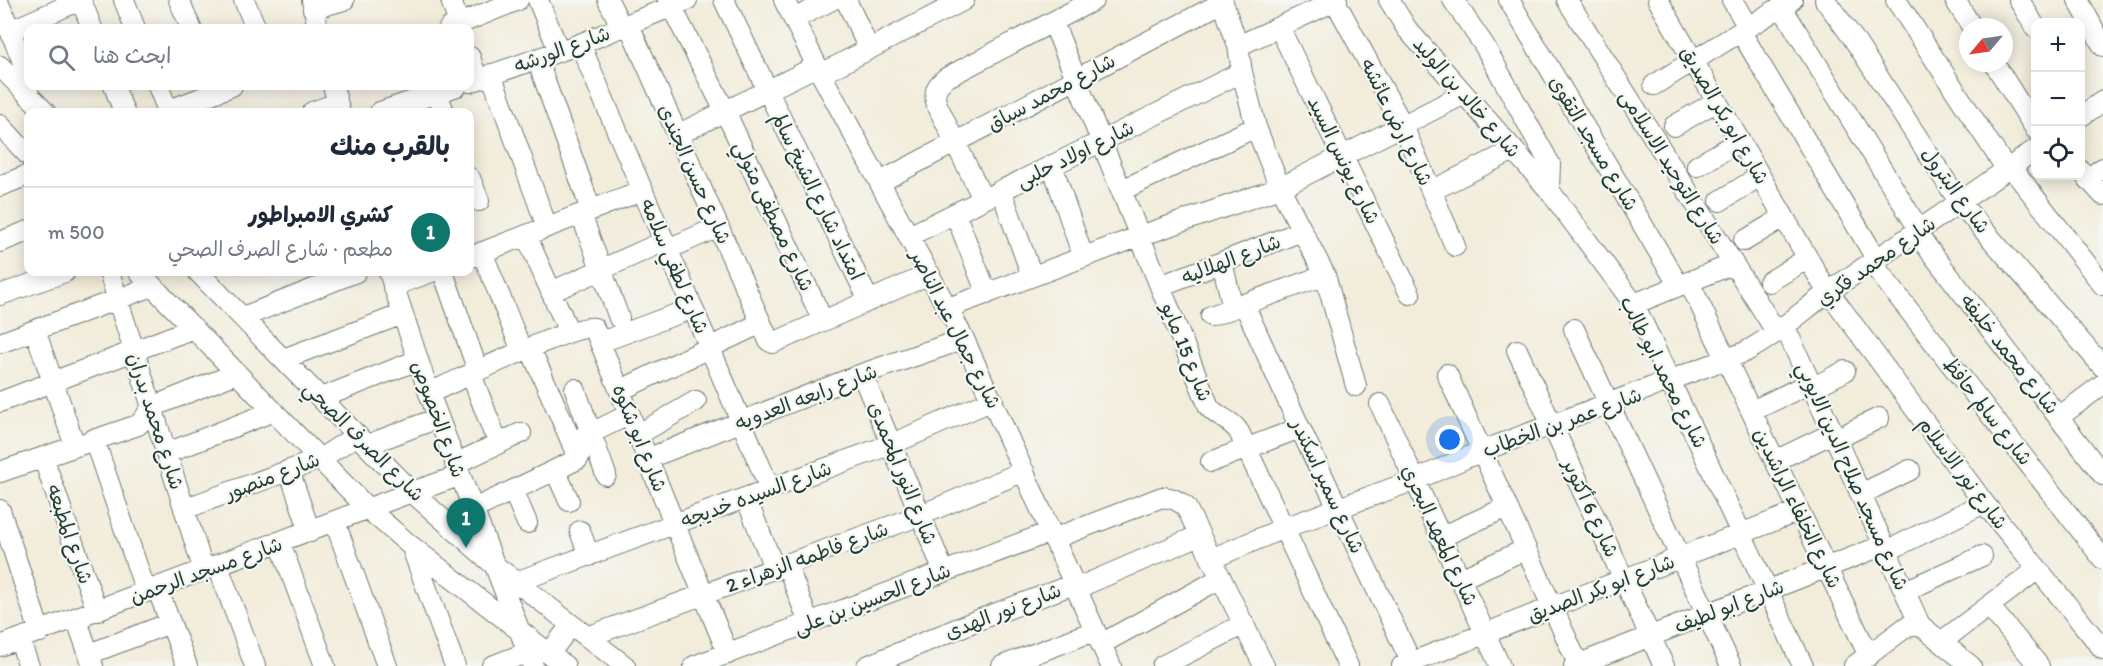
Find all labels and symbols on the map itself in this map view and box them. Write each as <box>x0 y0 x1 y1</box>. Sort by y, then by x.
north arrow <box>1959 18 2013 72</box>
street label: شارع الورشه <box>511 21 614 79</box>
street label: شارع خالد بن الوليد <box>1407 32 1526 164</box>
street label: شارع ابو بكر الصديق <box>1674 41 1774 190</box>
street label: شارع محمد سباق <box>983 48 1120 138</box>
street label: شارع ارض عائشه <box>1354 54 1438 191</box>
street label: شارع مسجد التقوى <box>1543 71 1644 216</box>
street label: شارع التوحيد الاسلامى <box>1613 85 1729 250</box>
street label: شارع يونس السيد <box>1301 92 1385 229</box>
street label: شارع حسن الجندى <box>652 100 737 249</box>
street label: امتداد شارع الشيخ سالم <box>764 108 869 285</box>
street label: شارع اولاد حلبى <box>1012 115 1139 195</box>
street label: شارع مصطفى متولي <box>723 137 819 298</box>
street label: شارع البترول <box>1915 142 1995 239</box>
street label: شارع لطفي سلامه <box>630 195 714 340</box>
street label: شارع محمد فكري <box>1812 211 1942 313</box>
street label: شارع الهلاليه <box>1178 229 1285 291</box>
street label: شارع جمال عبد الناصر <box>903 244 1007 414</box>
street label: شارع محمد خليفه <box>1954 289 2064 420</box>
street label: شارع محمد ابو طالب <box>1614 292 1713 453</box>
street label: شارع 15 مايو <box>1154 297 1218 406</box>
street label: شارع محمد بدران <box>121 350 189 493</box>
street label: شارع سالم حافظ <box>1936 352 2038 472</box>
street label: شارع الخصوص <box>405 357 471 481</box>
street label: شارع مسجد صلاح الدين الايوبي <box>1786 358 1914 596</box>
street label: شارع رابعه العدويه <box>731 359 881 437</box>
street label: شارع الصرف الصحي <box>294 376 429 511</box>
street label: شارع ابو شكوه <box>606 381 672 496</box>
street label: شارع عمر بن الخطاب <box>1479 382 1646 464</box>
street label: شارع النور المحمدى <box>862 398 943 549</box>
street label: شارع نور الاسلام <box>1911 412 2013 536</box>
street label: شارع سمير اسكندر <box>1284 413 1370 558</box>
street label: شارع الخلفاء الراشدين <box>1747 424 1847 593</box>
your location <box>1435 425 1464 454</box>
street label: شارع منصور <box>219 447 324 508</box>
street label: شارع 6 أكتوبر <box>1555 453 1624 562</box>
street label: شارع السيده خديجه <box>677 456 835 534</box>
street label: شارع المعهد البحري <box>1394 461 1483 611</box>
street label: شارع المطبعه <box>40 481 98 588</box>
pin: 1 <box>446 498 486 548</box>
street label: شارع فاطمه الزهراء 2 <box>722 516 892 599</box>
street label: شارع مسجد الرحمن <box>126 531 286 611</box>
street label: شارع ابو بكر الصديق <box>1524 549 1679 629</box>
street label: شارع الحسين بن على <box>790 558 955 642</box>
street label: شارع ابو لطيف <box>1671 574 1788 640</box>
street label: شارع نور الهدى <box>941 578 1065 646</box>

